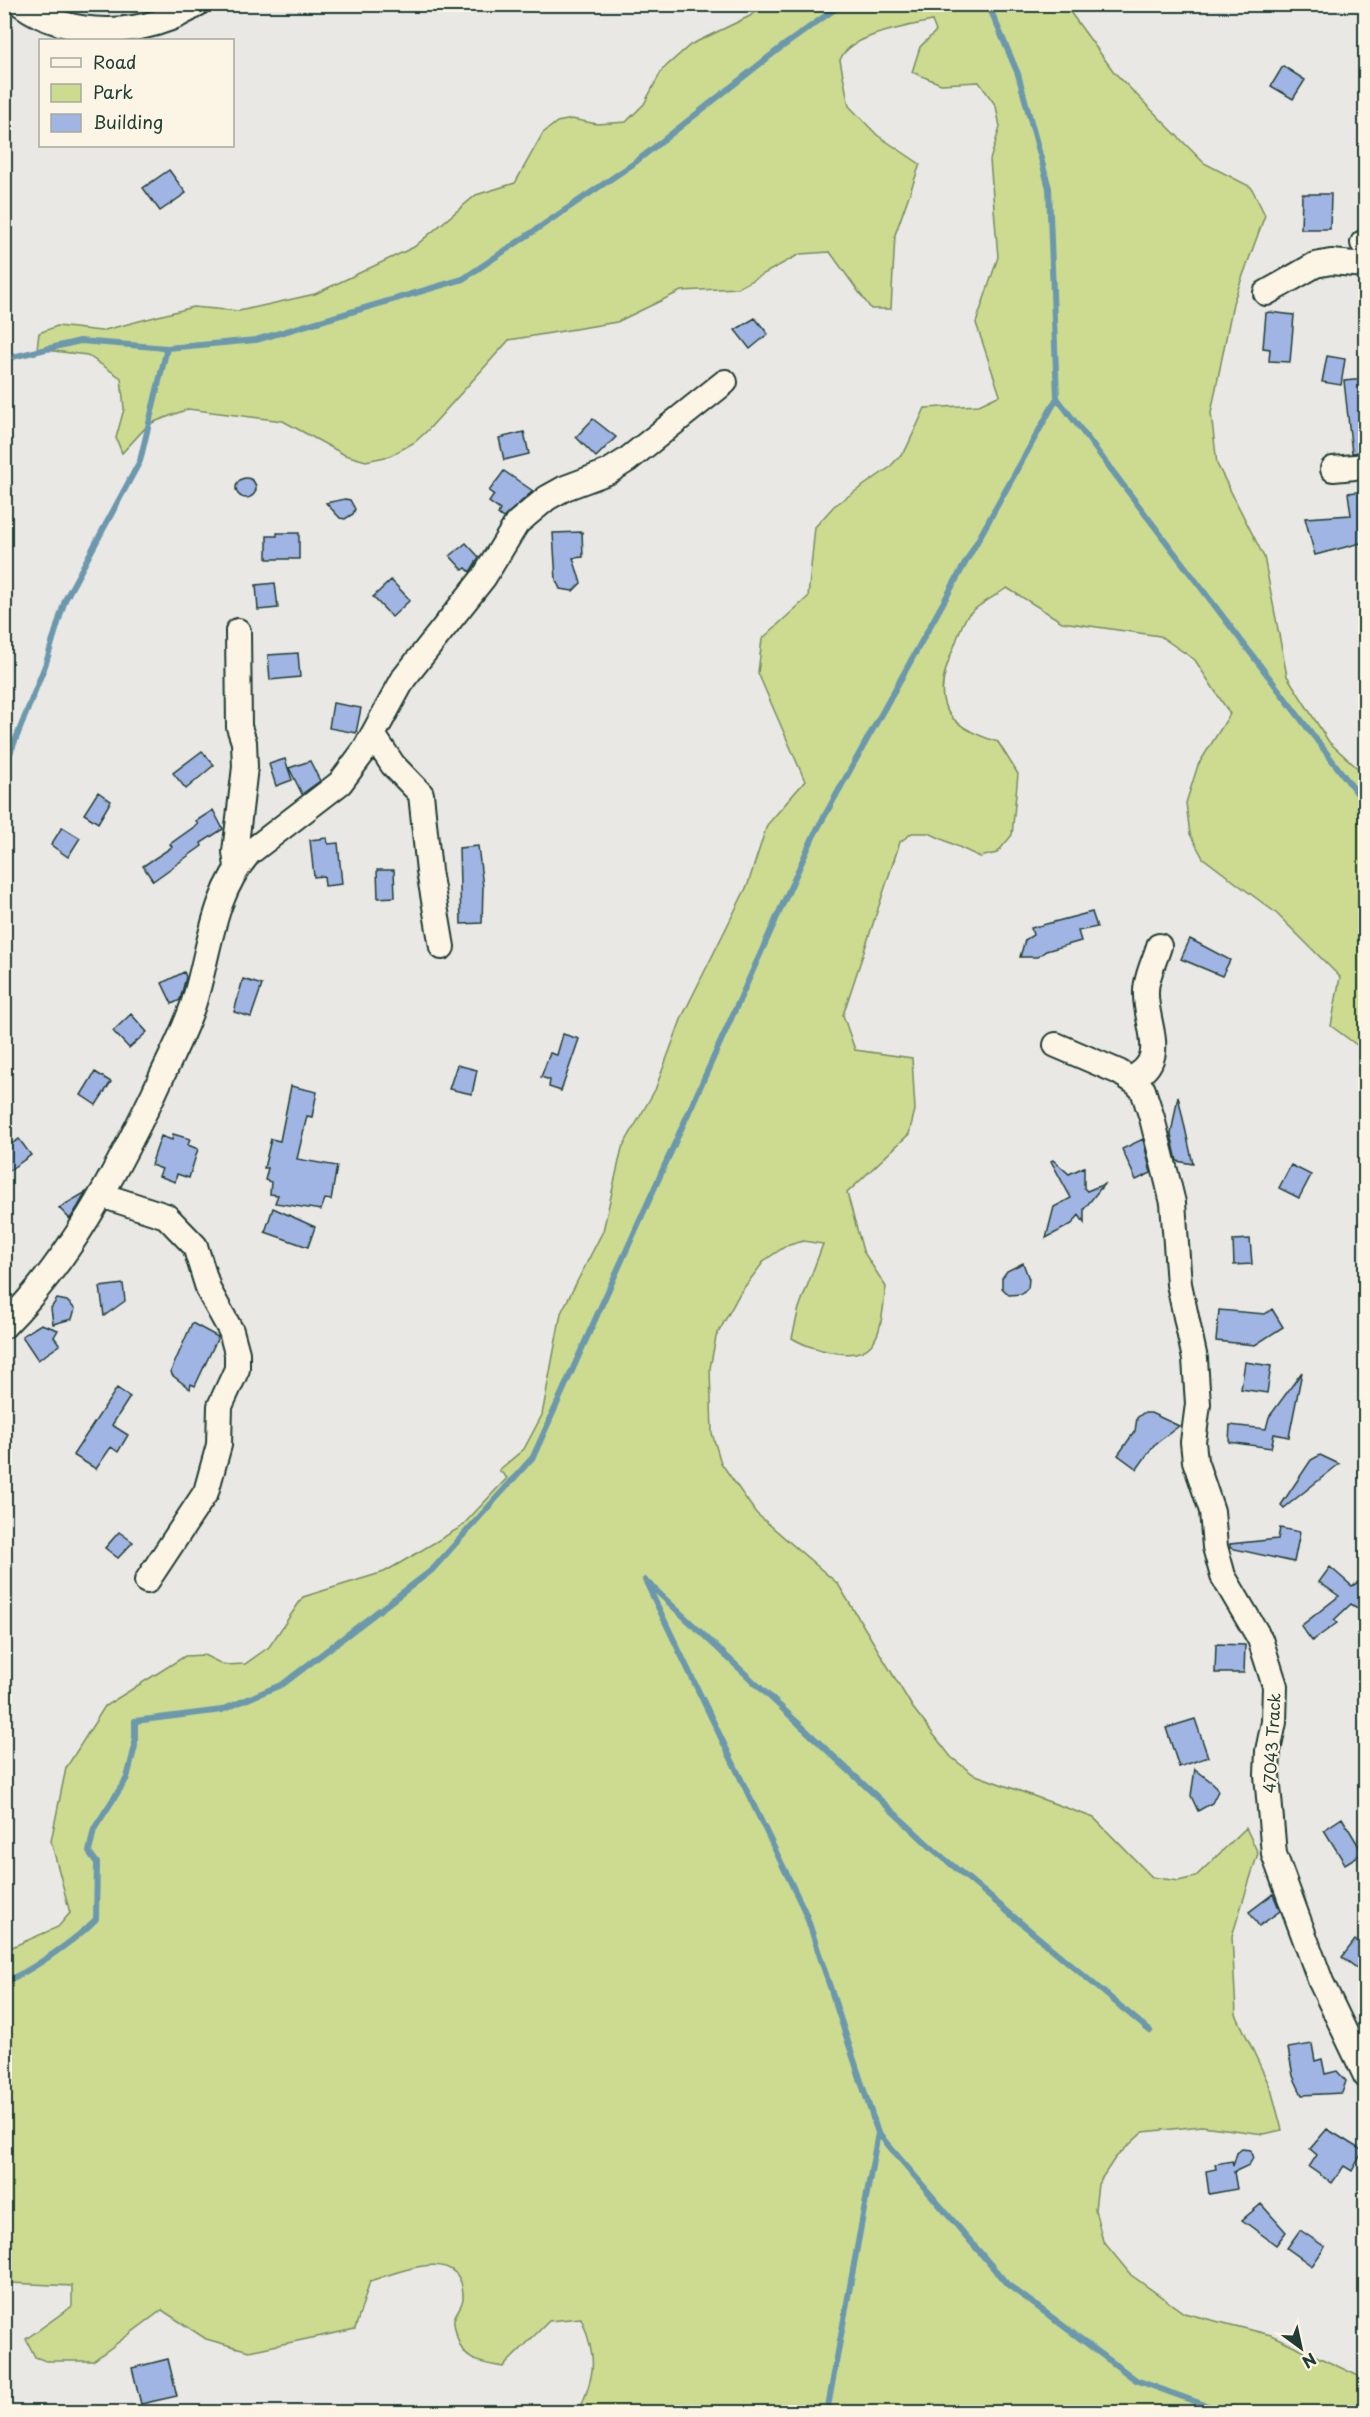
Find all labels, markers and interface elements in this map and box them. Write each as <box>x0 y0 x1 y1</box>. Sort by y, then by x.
legend <box>39 39 234 147</box>
text: Road <box>93 48 137 75</box>
text: Park <box>93 78 133 105</box>
text: Building <box>93 108 163 135</box>
street label: 47043 Track <box>1256 1692 1286 1794</box>
north arrow <box>1271 2318 1331 2378</box>
text: N <box>1298 2348 1322 2375</box>

